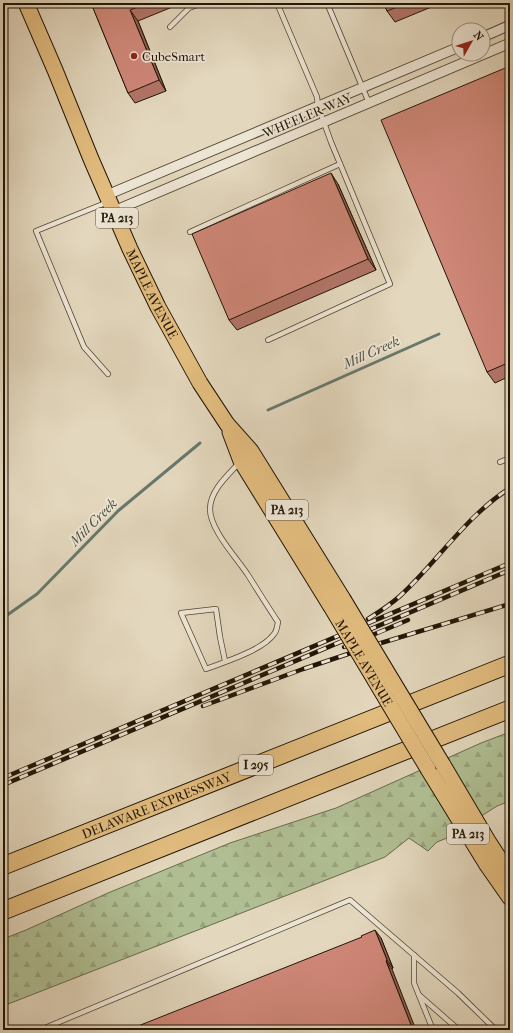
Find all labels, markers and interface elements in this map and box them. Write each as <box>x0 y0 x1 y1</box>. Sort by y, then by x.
north arrow <box>451 22 491 62</box>
text: N <box>471 29 486 44</box>
place label: CubeSmart <box>142 49 205 64</box>
marker: CubeSmart <box>129 51 139 61</box>
street label: WHEELER WAY <box>259 89 355 141</box>
road number: PA 213 <box>96 208 138 228</box>
street label: MAPLE AVENUE <box>123 246 181 341</box>
water label: Mill Creek <box>339 332 402 373</box>
water label: Mill Creek <box>65 495 121 550</box>
road number: PA 213 <box>266 500 308 520</box>
street label: MAPLE AVENUE <box>332 617 396 709</box>
road number: I 295 <box>239 755 273 775</box>
street label: DELAWARE EXPRESSWAY <box>80 768 234 842</box>
road number: PA 213 <box>447 824 489 844</box>

